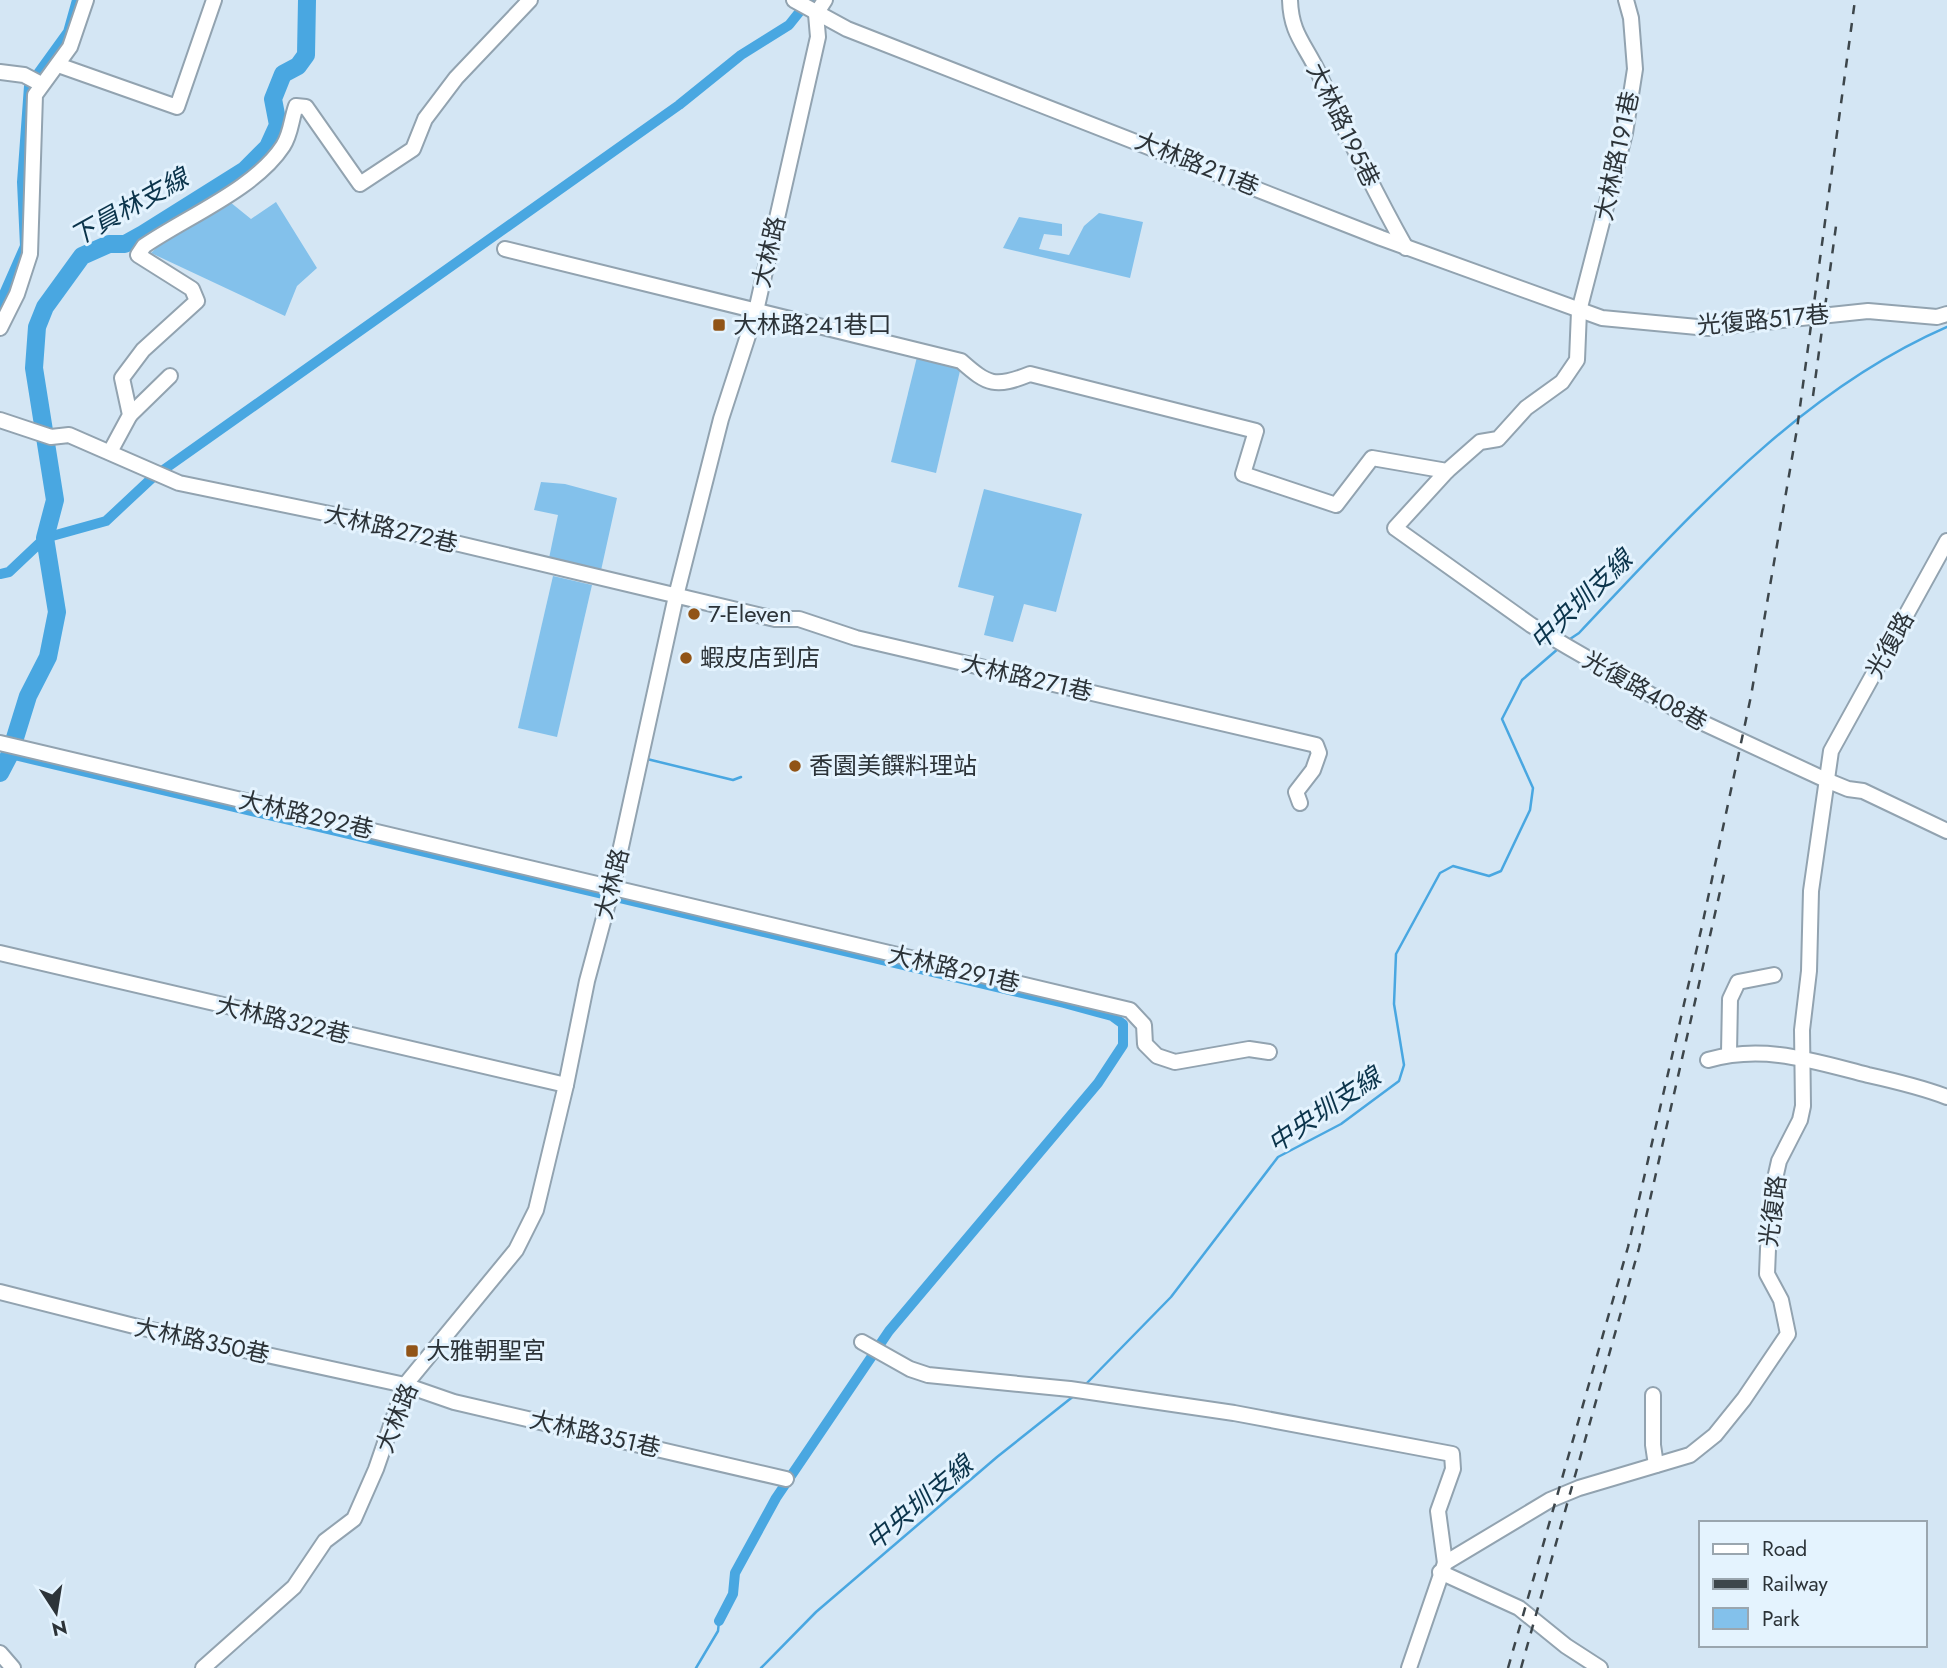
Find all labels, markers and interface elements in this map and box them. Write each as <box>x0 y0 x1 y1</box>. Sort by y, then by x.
street label: 大林路195巷 <box>1298 57 1389 193</box>
street label: 大林路191巷 <box>1586 88 1647 224</box>
street label: 大林路211巷 <box>1130 123 1265 204</box>
water label: 下員林支線 <box>63 157 198 255</box>
street label: 大林路 <box>743 213 794 291</box>
street label: 光復路517巷 <box>1695 296 1831 343</box>
place label: 大林路241巷口 <box>733 307 891 342</box>
marker: 大林路241巷口 <box>711 317 727 333</box>
street label: 大林路272巷 <box>321 496 461 561</box>
water label: 中央圳支線 <box>1521 539 1643 659</box>
place label: 7-Eleven <box>708 596 792 631</box>
street label: 光復路 <box>1857 605 1922 685</box>
marker: 7-Eleven <box>686 606 702 622</box>
place label: 蝦皮店到店 <box>700 640 820 675</box>
street label: 光復路408巷 <box>1577 642 1714 739</box>
street label: 大林路271巷 <box>958 645 1096 710</box>
marker: 蝦皮店到店 <box>678 650 694 666</box>
place label: 香園美饌料理站 <box>809 748 977 783</box>
marker: 香園美饌料理站 <box>787 758 803 774</box>
street label: 大林路292巷 <box>235 782 377 847</box>
street label: 大林路 <box>586 845 637 923</box>
street label: 大林路291巷 <box>885 936 1023 1001</box>
street label: 大林路322巷 <box>213 987 354 1052</box>
water label: 中央圳支線 <box>1259 1056 1391 1162</box>
street label: 光復路 <box>1751 1173 1794 1249</box>
street label: 大林路350巷 <box>131 1309 273 1372</box>
place label: 大雅朝聖宮 <box>426 1333 546 1368</box>
marker: 大雅朝聖宮 <box>404 1343 420 1359</box>
street label: 大林路 <box>367 1378 426 1458</box>
street label: 大林路351巷 <box>526 1401 664 1466</box>
water label: 中央圳支線 <box>857 1445 983 1559</box>
legend <box>1699 1521 1926 1647</box>
text: Road <box>1762 1534 1807 1564</box>
text: Railway <box>1762 1569 1828 1599</box>
north arrow <box>21 1577 91 1647</box>
text: Park <box>1762 1604 1800 1634</box>
text: N <box>49 1613 70 1643</box>

